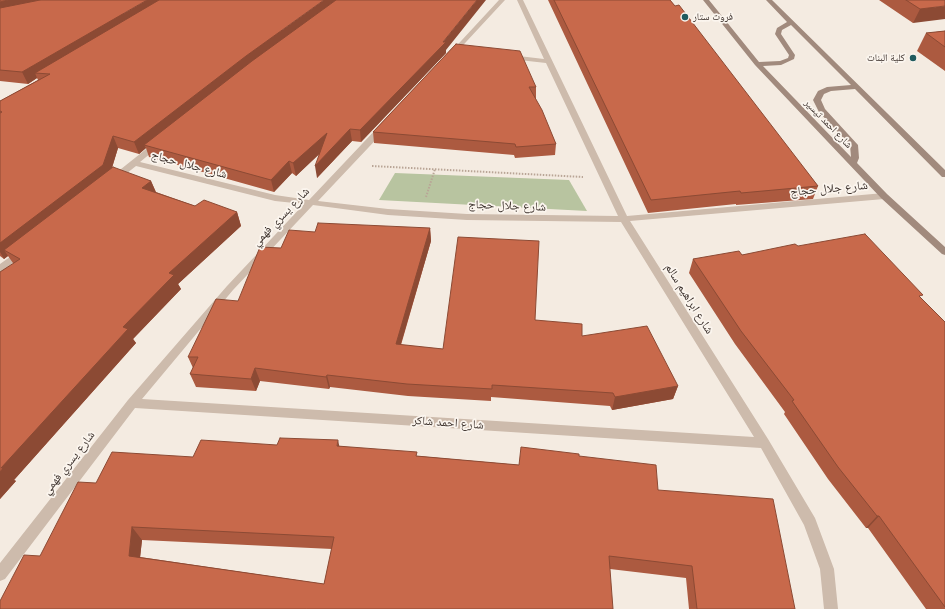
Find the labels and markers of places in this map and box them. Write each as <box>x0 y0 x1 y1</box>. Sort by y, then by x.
place label: فروت ستار <box>693 11 733 23</box>
marker: فروت ستار <box>680 12 690 22</box>
place label: كلية البنات <box>867 52 905 64</box>
marker: كلية البنات <box>908 53 918 63</box>

